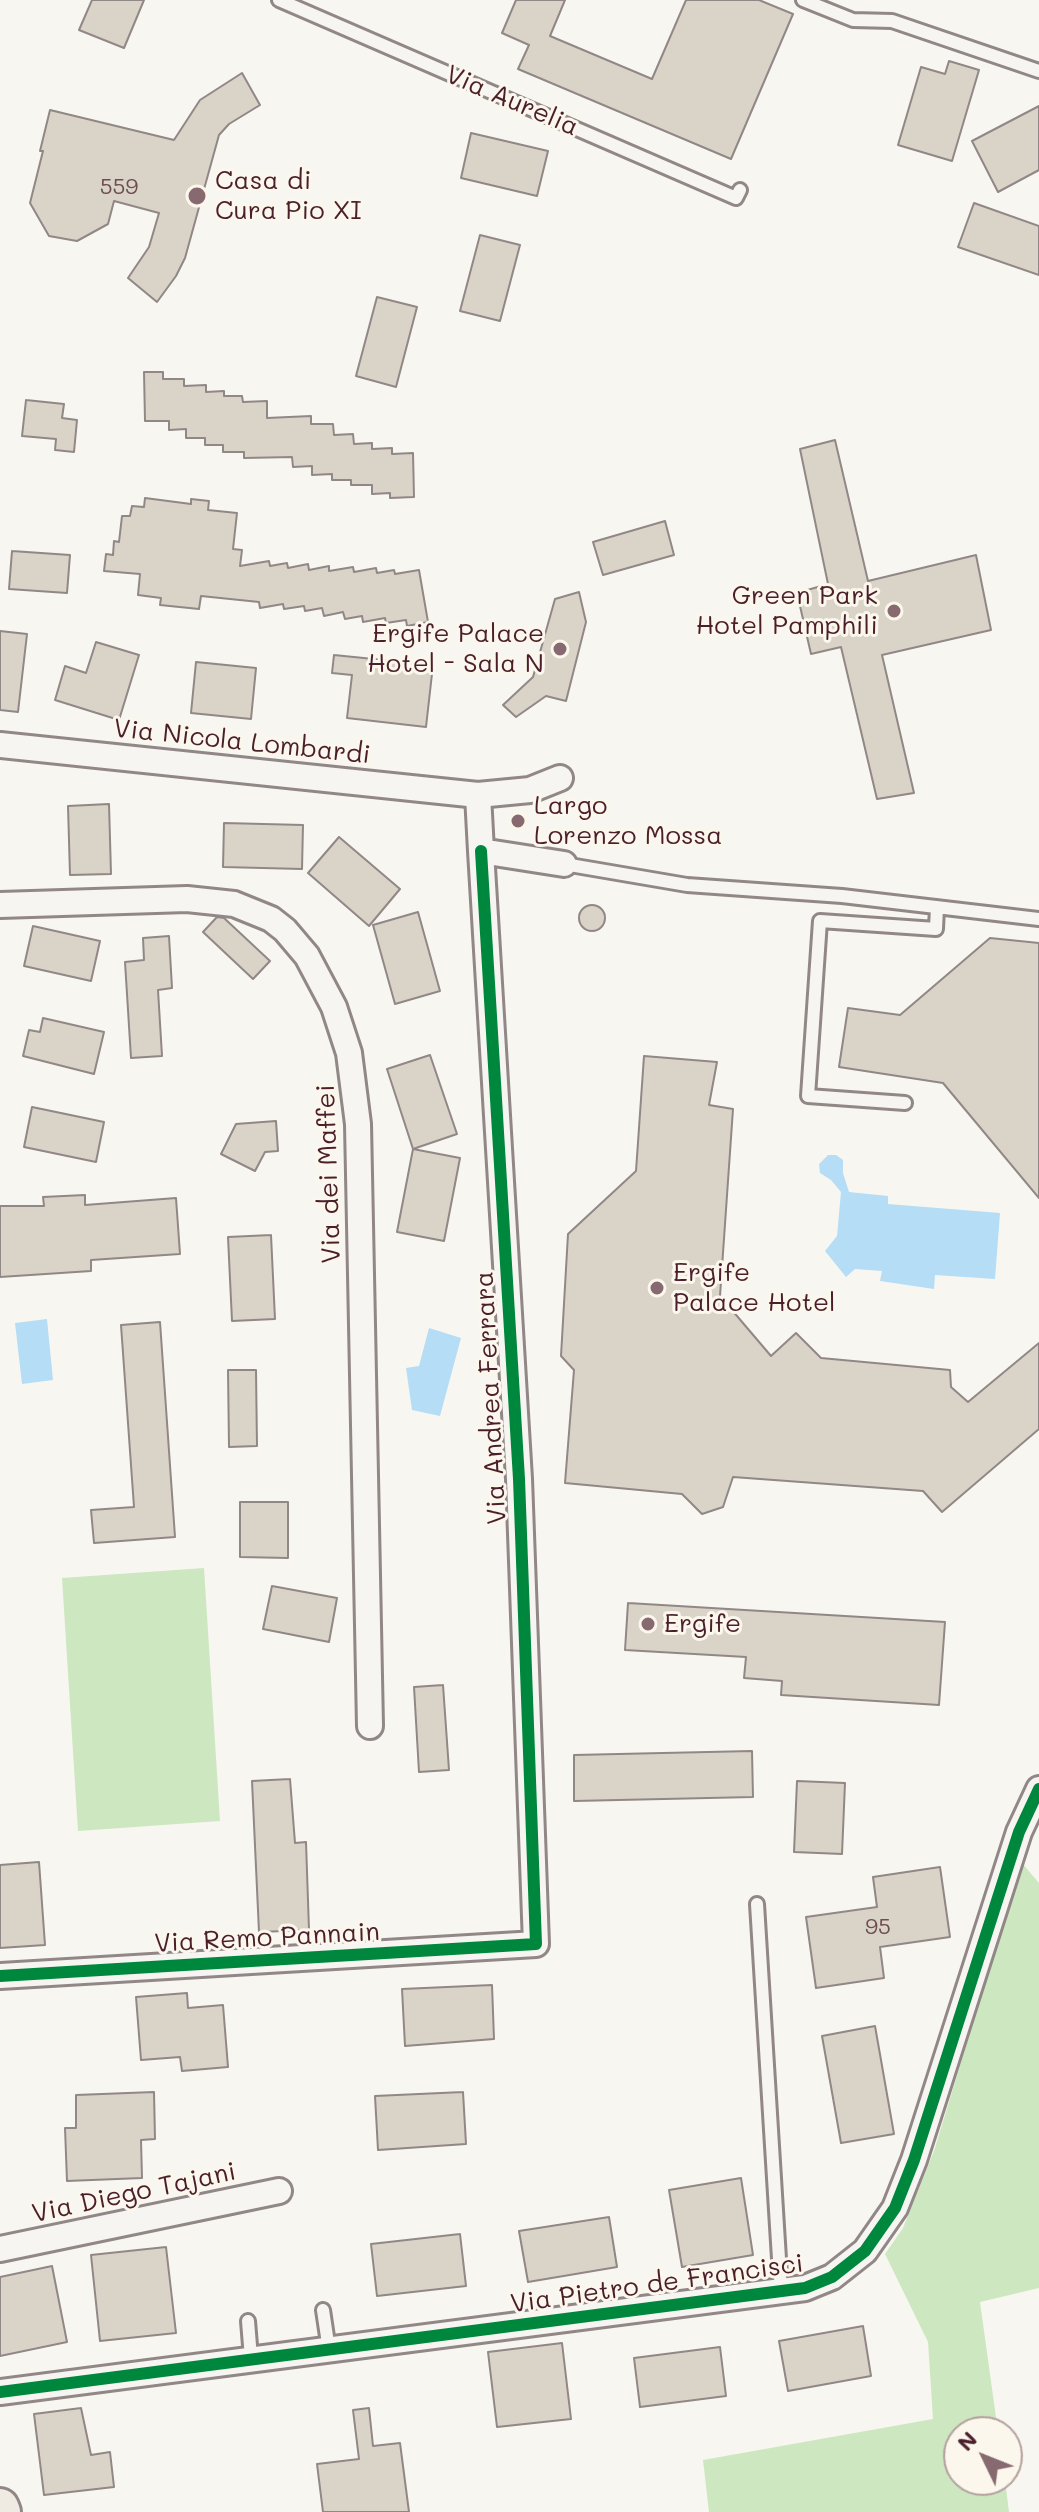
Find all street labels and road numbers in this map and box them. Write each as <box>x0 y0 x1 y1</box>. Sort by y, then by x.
street label: Via Aurelia <box>441 59 583 143</box>
street label: Via Nicola Lombardi <box>112 713 372 771</box>
street label: Via dei Maffei <box>310 1084 348 1264</box>
street label: Via Andrea Ferrara <box>469 1270 513 1526</box>
street label: Via Remo Pannain <box>153 1917 381 1959</box>
street label: Via Diego Tajani <box>29 2156 239 2230</box>
street label: Via Pietro de Francisci <box>508 2248 806 2320</box>

